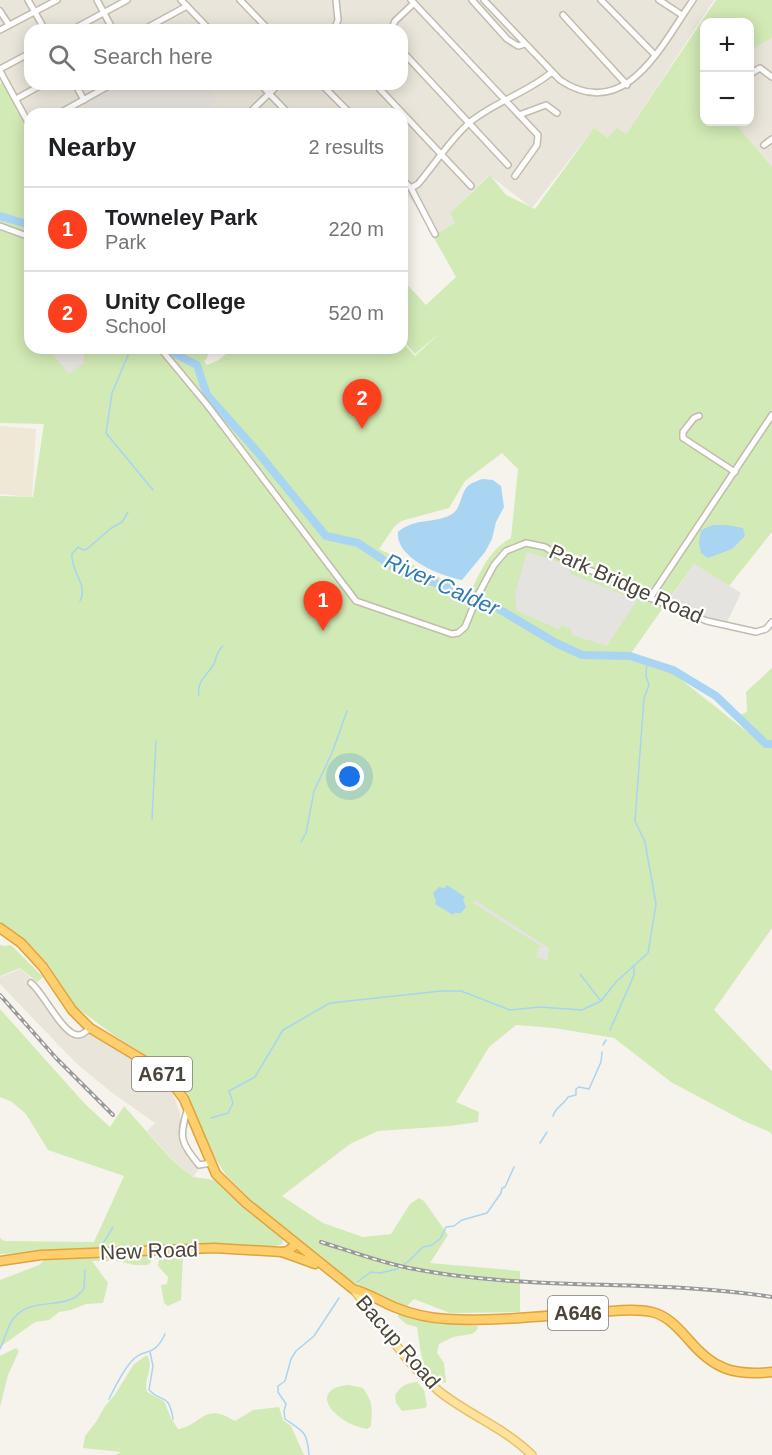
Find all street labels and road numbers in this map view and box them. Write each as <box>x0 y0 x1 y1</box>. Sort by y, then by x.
street label: Park Bridge Road <box>546 539 707 628</box>
road number: A671 <box>132 1057 192 1091</box>
street label: New Road <box>100 1237 198 1264</box>
street label: Bacup Road <box>352 1291 445 1393</box>
road number: A646 <box>548 1296 608 1330</box>

